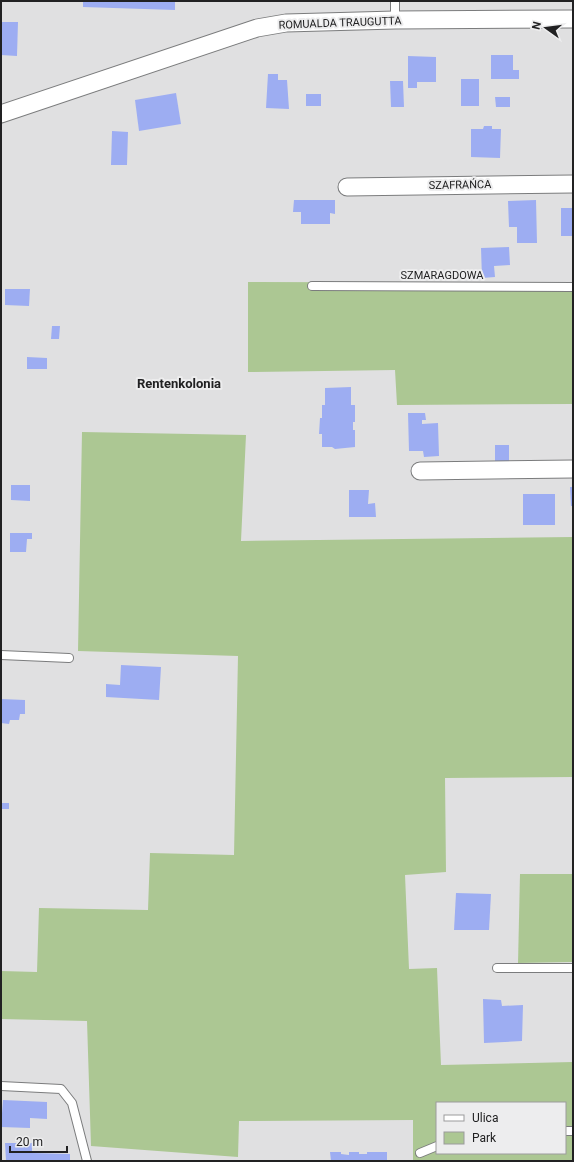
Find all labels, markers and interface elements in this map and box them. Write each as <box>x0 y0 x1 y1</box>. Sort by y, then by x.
north arrow <box>526 8 566 48</box>
street label: ROMUALDA TRAUGUTTA <box>278 14 403 32</box>
text: N <box>530 20 544 31</box>
street label: SZAFRAŃCA <box>429 178 492 192</box>
street label: SZMARAGDOWA <box>401 269 484 282</box>
district label: Rentenkolonia <box>137 376 221 391</box>
legend <box>436 1102 566 1154</box>
text: Ulica <box>472 1111 498 1125</box>
scale bar <box>10 1128 67 1154</box>
text: Park <box>472 1131 497 1145</box>
text: 20 m <box>16 1135 43 1149</box>

